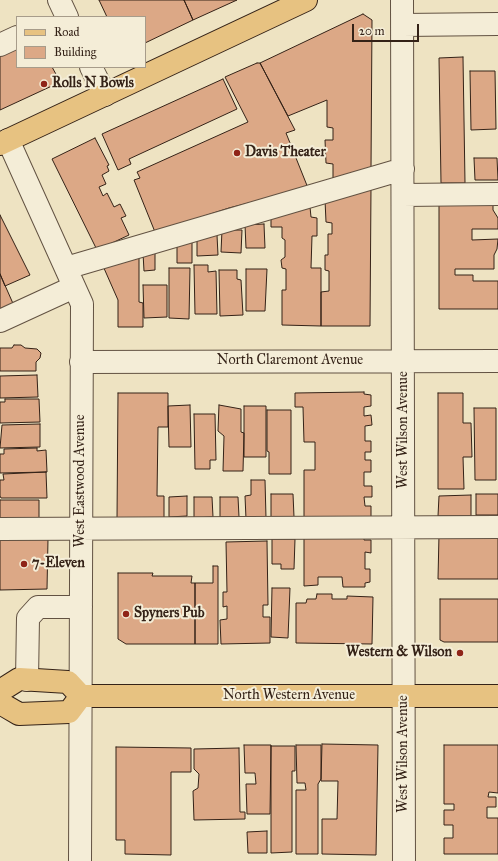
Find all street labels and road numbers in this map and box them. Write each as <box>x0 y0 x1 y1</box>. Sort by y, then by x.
street label: North Claremont Avenue <box>217 353 363 369</box>
street label: West Wilson Avenue <box>396 371 412 489</box>
street label: West Eastwood Avenue <box>73 414 89 548</box>
street label: North Western Avenue <box>223 688 355 704</box>
street label: West Wilson Avenue <box>396 695 412 813</box>

